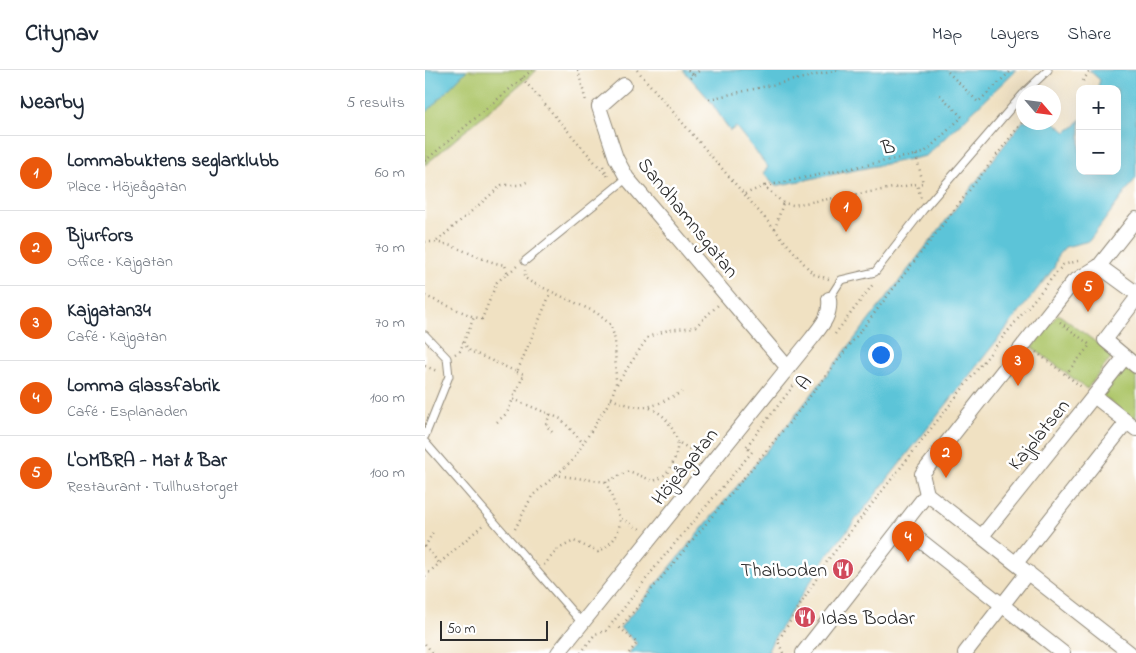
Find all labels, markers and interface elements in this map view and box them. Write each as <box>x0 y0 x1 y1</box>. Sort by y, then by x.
text: Citynav <box>25 17 98 52</box>
text: Map <box>932 22 962 48</box>
text: Layers <box>990 22 1040 48</box>
text: Share <box>1068 22 1111 48</box>
north arrow <box>1016 85 1061 130</box>
map controls <box>1076 85 1121 175</box>
button: + <box>1076 85 1121 130</box>
text: Nearby <box>20 88 84 118</box>
text: 5 results <box>346 91 405 115</box>
button: − <box>1076 130 1121 175</box>
street label: B <box>878 133 898 164</box>
text: Lommabuktens seglarklubb <box>67 148 279 175</box>
street label: Sandhamnsgatan <box>629 152 745 286</box>
text: 1 <box>33 161 39 185</box>
text: 60 m <box>375 161 405 185</box>
text: Place · Höjeågatan <box>67 175 186 199</box>
pin: 1 <box>830 191 862 232</box>
text: Bjurfors <box>67 223 133 250</box>
text: 2 <box>32 236 40 260</box>
text: 70 m <box>375 236 405 260</box>
text: Office · Kajgatan <box>67 250 173 274</box>
pin: 5 <box>1072 271 1104 312</box>
text: Kajgatan34 <box>67 298 151 325</box>
text: 3 <box>33 311 39 335</box>
text: 70 m <box>375 311 405 335</box>
text: Café · Kajgatan <box>67 325 167 349</box>
your location <box>868 342 894 368</box>
pin: 3 <box>1002 345 1034 386</box>
street label: A <box>790 370 820 397</box>
text: Lomma Glassfabrik <box>67 373 220 400</box>
text: 4 <box>33 386 39 410</box>
text: 100 m <box>370 386 405 410</box>
street label: Kajplatsen <box>1002 393 1078 478</box>
text: Café · Esplanaden <box>67 400 187 424</box>
street label: Höjeågatan <box>646 422 727 513</box>
pin: 2 <box>930 437 962 478</box>
text: L'OMBRA - Mat & Bar <box>67 448 227 475</box>
text: 5 <box>31 461 41 485</box>
text: 100 m <box>370 461 405 485</box>
text: Restaurant · Tullhustorget <box>67 475 239 499</box>
pin: 4 <box>892 521 924 562</box>
place label: Thaiboden <box>741 557 827 586</box>
restaurant icon: Thaiboden <box>831 557 855 581</box>
restaurant icon: Idas Bodar <box>793 605 817 629</box>
place label: Idas Bodar <box>821 605 916 634</box>
scale bar <box>440 618 547 641</box>
text: 50 m <box>447 619 475 640</box>

